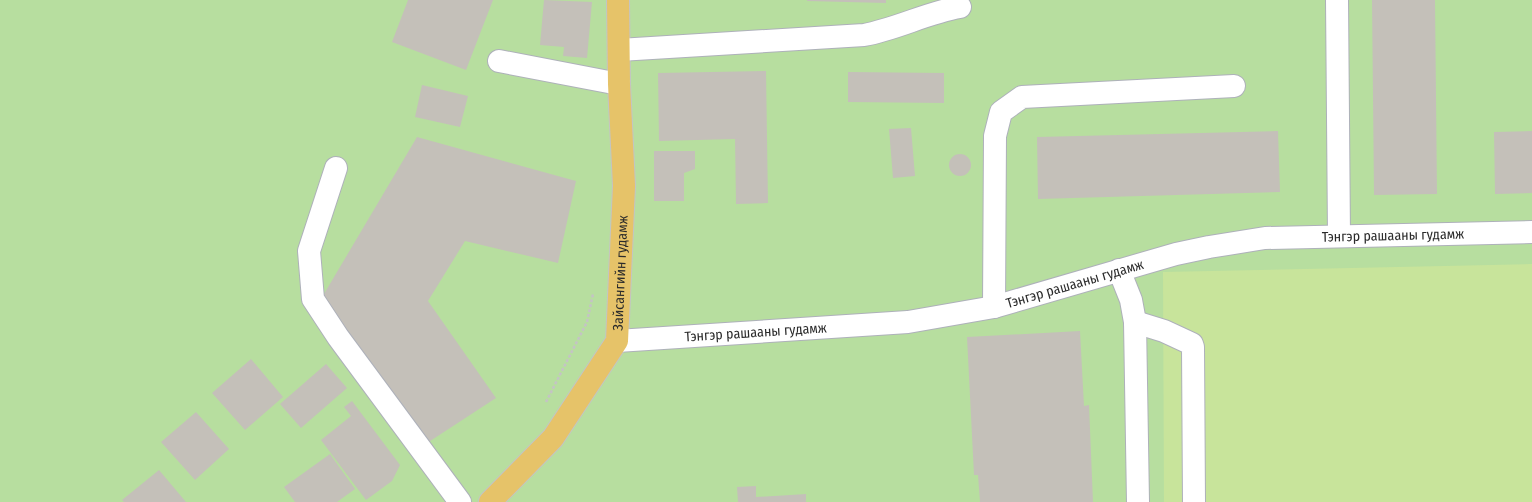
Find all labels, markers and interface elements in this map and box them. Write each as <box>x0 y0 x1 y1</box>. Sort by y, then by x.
street label: Зайсангийн гудамж <box>609 215 632 331</box>
street label: Тэнгэр рашааны гудамж <box>1322 226 1464 246</box>
street label: Тэнгэр рашааны гудамж <box>1004 256 1146 312</box>
street label: Тэнгэр рашааны гудамж <box>684 319 827 346</box>

